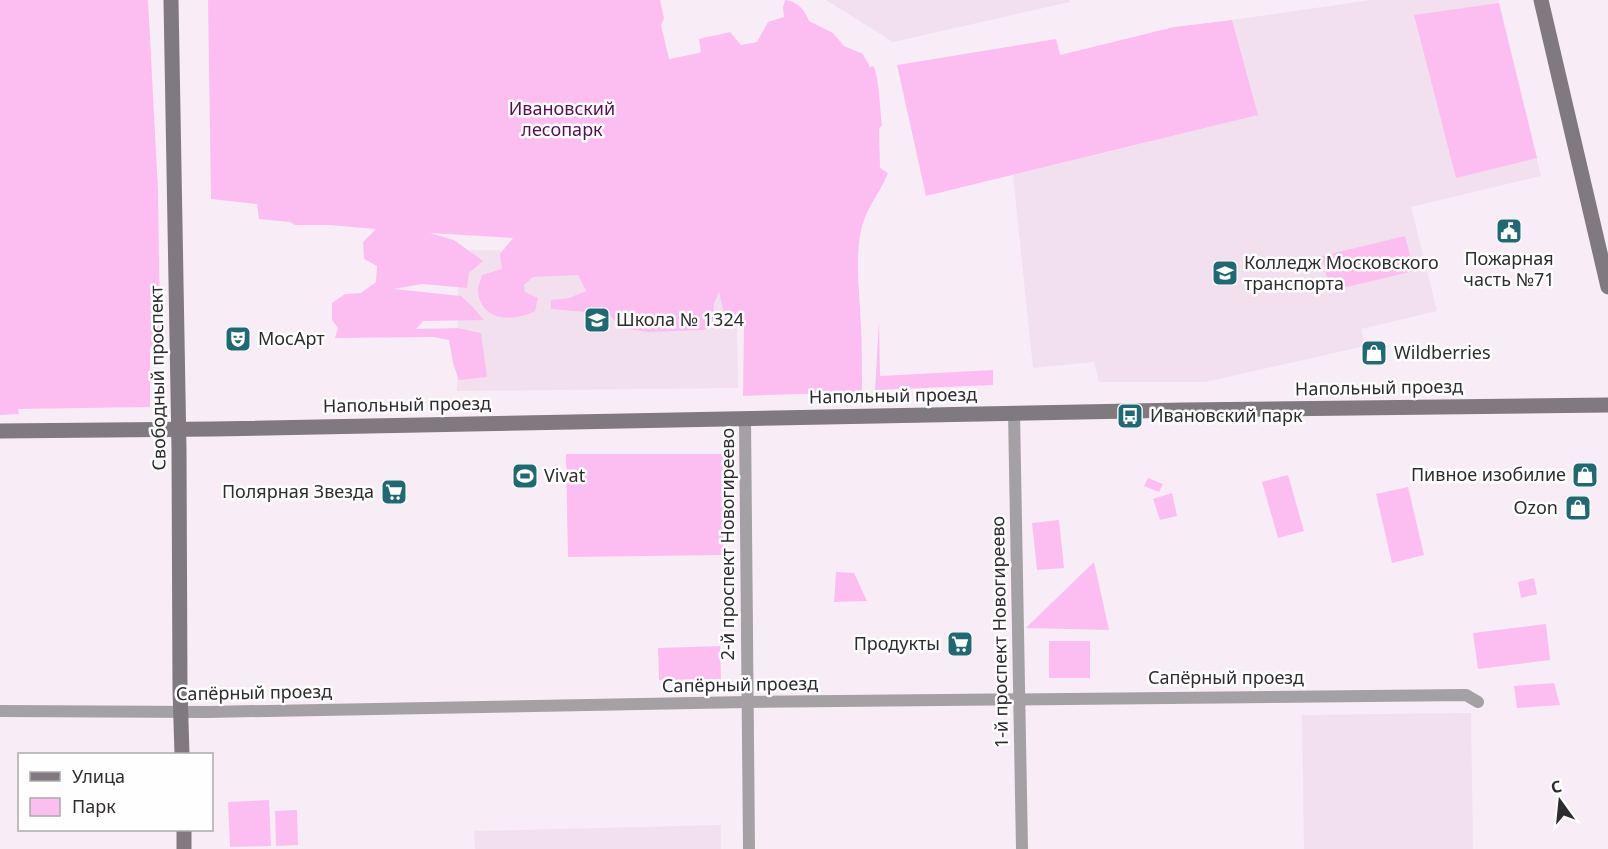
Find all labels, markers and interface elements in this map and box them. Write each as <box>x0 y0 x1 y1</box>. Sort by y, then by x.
park label: Ивановский лесопарк <box>509 96 615 141</box>
public building icon: Пожарная часть №71 <box>1494 216 1524 246</box>
place label: Пожарная часть №71 <box>1463 246 1555 291</box>
place label: Колледж Московского транспорта <box>1244 250 1439 295</box>
school or university icon: Колледж Московского транспорта <box>1210 258 1240 288</box>
street label: Свободный проспект <box>143 285 171 471</box>
school or university icon: Школа № 1324 <box>582 305 612 335</box>
place label: Школа № 1324 <box>616 307 744 331</box>
theatre icon: МосАрт <box>223 324 253 354</box>
place label: МосАрт <box>258 326 325 350</box>
shop icon: Wildberries <box>1359 338 1389 368</box>
place label: Wildberries <box>1394 340 1491 364</box>
street label: Напольный проезд <box>1295 374 1463 400</box>
street label: Напольный проезд <box>809 382 977 408</box>
street label: Напольный проезд <box>323 391 491 417</box>
bus stop icon: Ивановский парк <box>1115 401 1145 431</box>
place label: Ивановский парк <box>1150 403 1303 427</box>
street label: 2-й проспект Новогиреево <box>715 428 739 660</box>
shop icon: Пивное изобилие <box>1570 460 1600 490</box>
sports icon: Vivat <box>510 461 540 491</box>
place label: Пивное изобилие <box>1411 462 1566 486</box>
place label: Vivat <box>544 463 586 487</box>
supermarket icon: Полярная Звезда <box>379 477 409 507</box>
place label: Полярная Звезда <box>222 479 374 503</box>
shop icon: Ozon <box>1563 493 1593 523</box>
place label: Ozon <box>1513 495 1558 519</box>
street label: 1-й проспект Новогиреево <box>985 516 1013 748</box>
supermarket icon: Продукты <box>945 629 975 659</box>
place label: Продукты <box>854 631 940 655</box>
street label: Сапёрный проезд <box>1148 665 1304 689</box>
street label: Сапёрный проезд <box>662 671 818 697</box>
street label: Сапёрный проезд <box>176 679 332 705</box>
legend <box>18 753 213 831</box>
text: Улица <box>72 764 125 788</box>
north arrow <box>1530 771 1590 831</box>
text: С <box>1548 775 1564 798</box>
text: Парк <box>72 794 116 818</box>

